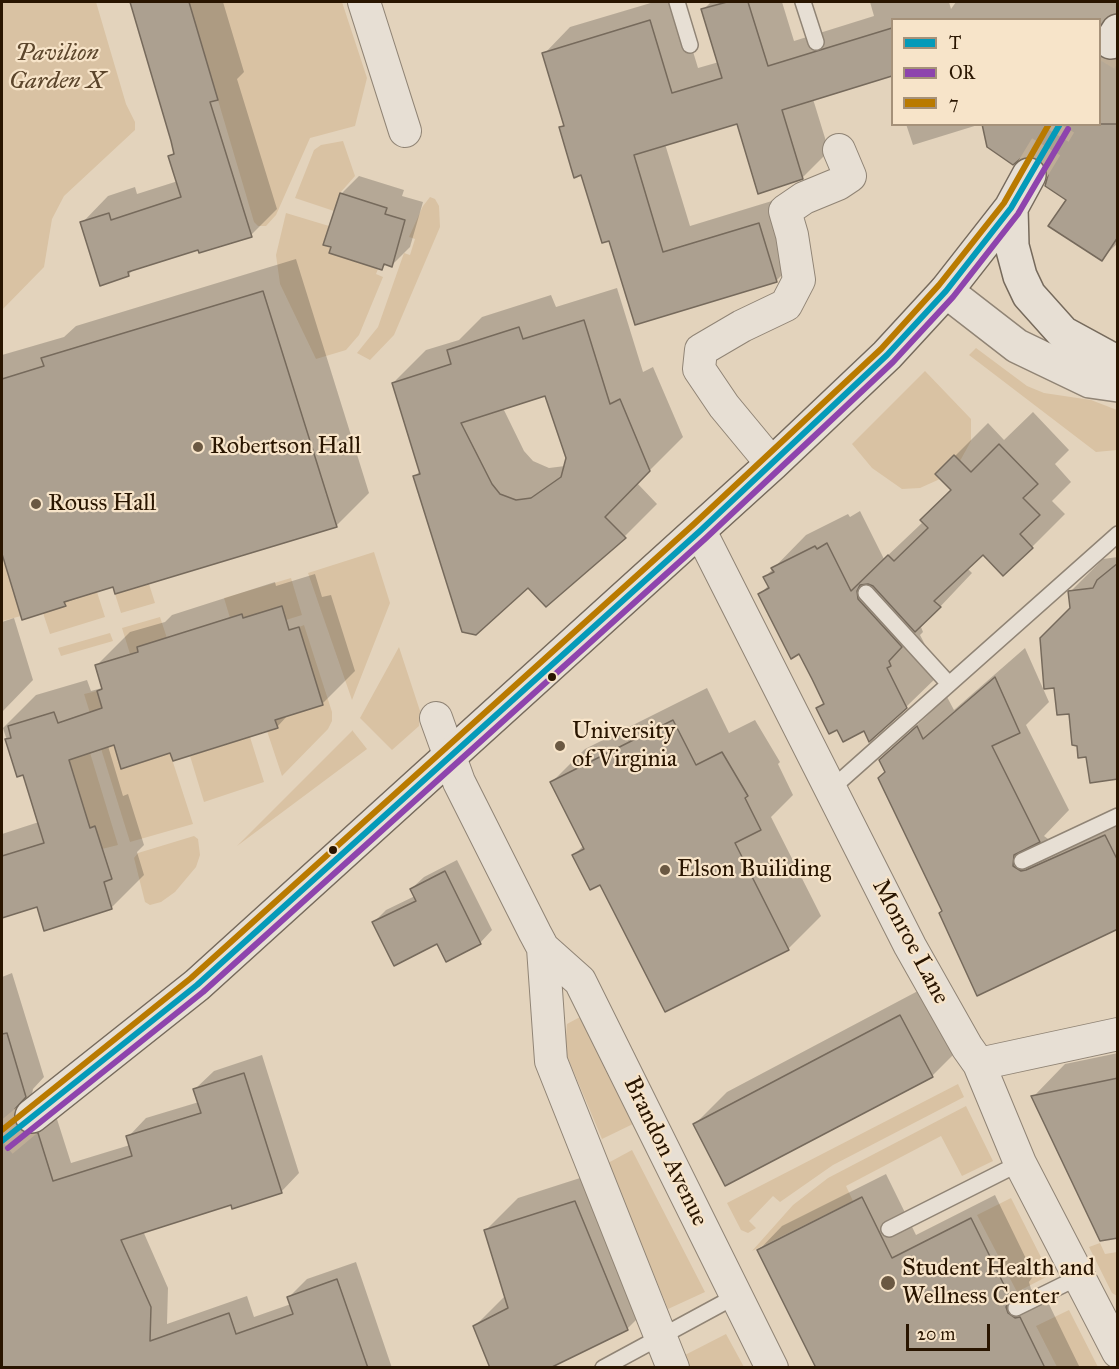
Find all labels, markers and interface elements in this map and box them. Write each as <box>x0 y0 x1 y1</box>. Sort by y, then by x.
legend <box>891 18 1101 126</box>
text: T <box>949 32 961 54</box>
park label: Pavilion Garden X <box>9 40 105 96</box>
text: OR <box>949 62 975 84</box>
text: 7 <box>949 92 959 114</box>
place label: Robertson Hall <box>210 433 361 461</box>
marker: Robertson Hall <box>191 440 205 454</box>
place label: Rouss Hall <box>48 490 156 518</box>
marker: Rouss Hall <box>29 497 43 511</box>
unlabelled marker <box>546 671 558 683</box>
place label: University of Virginia <box>572 718 677 774</box>
marker: University of Virginia <box>553 739 567 753</box>
unlabelled marker <box>327 844 339 856</box>
place label: Elson Builiding <box>677 856 831 884</box>
marker: Elson Builiding <box>658 863 672 877</box>
street label: Monroe Lane <box>865 875 955 1009</box>
street label: Brandon Avenue <box>616 1073 714 1231</box>
place label: Student Health and Wellness Center <box>902 1255 1095 1311</box>
marker: Student Health and Wellness Center <box>879 1274 897 1292</box>
scale bar <box>909 1312 993 1350</box>
text: 20 m <box>917 1323 955 1345</box>

